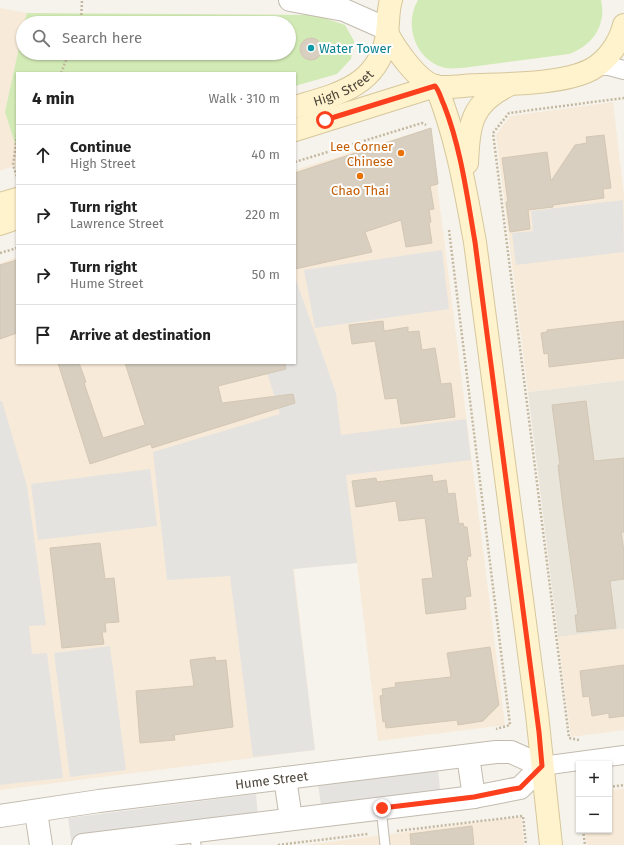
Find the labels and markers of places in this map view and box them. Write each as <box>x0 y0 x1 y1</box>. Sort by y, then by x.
place label: Water Tower <box>319 41 392 56</box>
marker: Water Tower <box>306 43 316 53</box>
place label: Lee Corner Chinese <box>330 139 393 169</box>
marker: Lee Corner Chinese <box>396 148 406 158</box>
marker: Chao Thai <box>355 171 365 181</box>
place label: Chao Thai <box>331 183 389 198</box>

